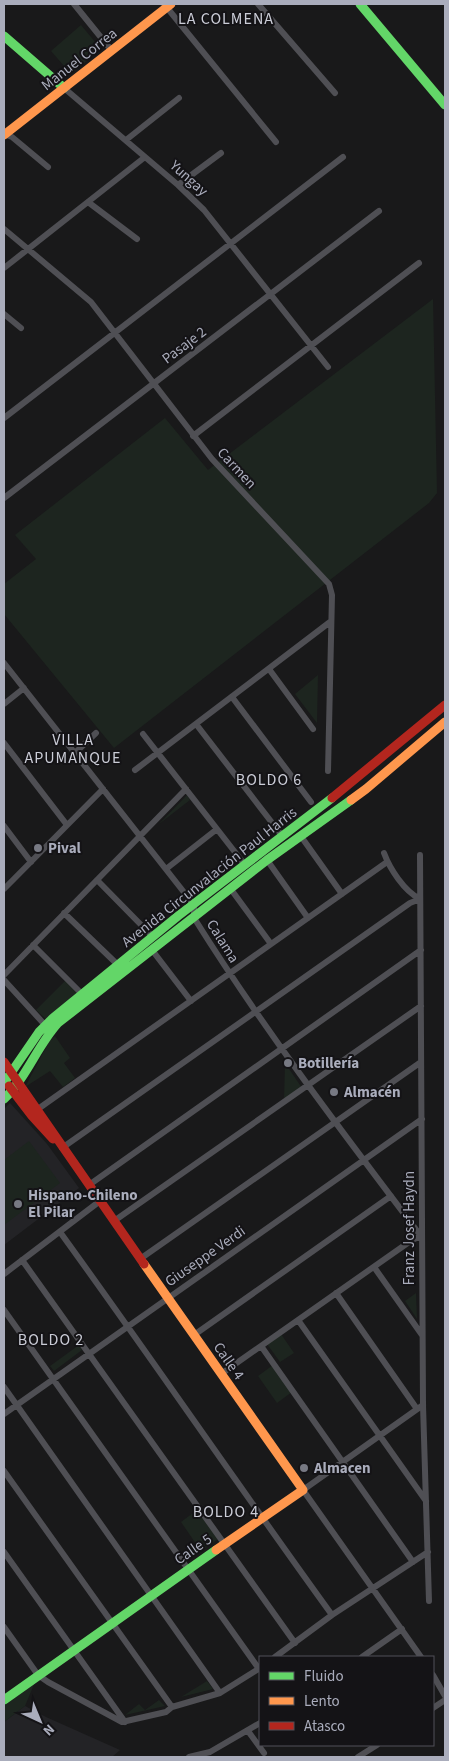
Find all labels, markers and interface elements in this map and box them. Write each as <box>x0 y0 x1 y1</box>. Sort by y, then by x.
district label: LA COLMENA <box>178 8 274 30</box>
street label: Manuel Correa <box>37 23 122 96</box>
street label: Yungay <box>164 155 212 201</box>
street label: Pasaje 2 <box>158 322 211 369</box>
street label: Carmen <box>212 443 261 494</box>
district label: VILLA APUMANQUE <box>24 729 122 769</box>
district label: BOLDO 6 <box>236 769 302 791</box>
street label: Avenida Circunvalación Paul Harris <box>117 802 301 953</box>
place label: Pival <box>48 838 82 859</box>
marker: Pival <box>32 842 44 854</box>
street label: Calama <box>201 916 244 967</box>
place label: Botillería <box>298 1053 359 1074</box>
marker: Botillería <box>282 1057 294 1069</box>
place label: Almacén <box>343 1082 401 1103</box>
marker: Almacén <box>328 1086 340 1098</box>
street label: Franz Josef Haydn <box>399 1171 420 1285</box>
place label: Hispano-Chileno El Pilar <box>28 1185 138 1223</box>
marker: Hispano-Chileno El Pilar <box>12 1198 24 1210</box>
street label: Giuseppe Verdi <box>161 1221 250 1292</box>
district label: BOLDO 2 <box>18 1329 84 1351</box>
street label: Calle 4 <box>208 1338 249 1385</box>
place label: Almacen <box>313 1458 371 1479</box>
marker: Almacen <box>298 1462 310 1474</box>
district label: BOLDO 4 <box>193 1501 259 1523</box>
street label: Calle 5 <box>170 1529 216 1570</box>
legend <box>259 1656 434 1746</box>
text: Fluido <box>304 1666 344 1687</box>
text: Lento <box>304 1691 340 1712</box>
north arrow <box>15 1696 65 1746</box>
text: Atasco <box>304 1716 345 1737</box>
text: N <box>38 1719 59 1740</box>

